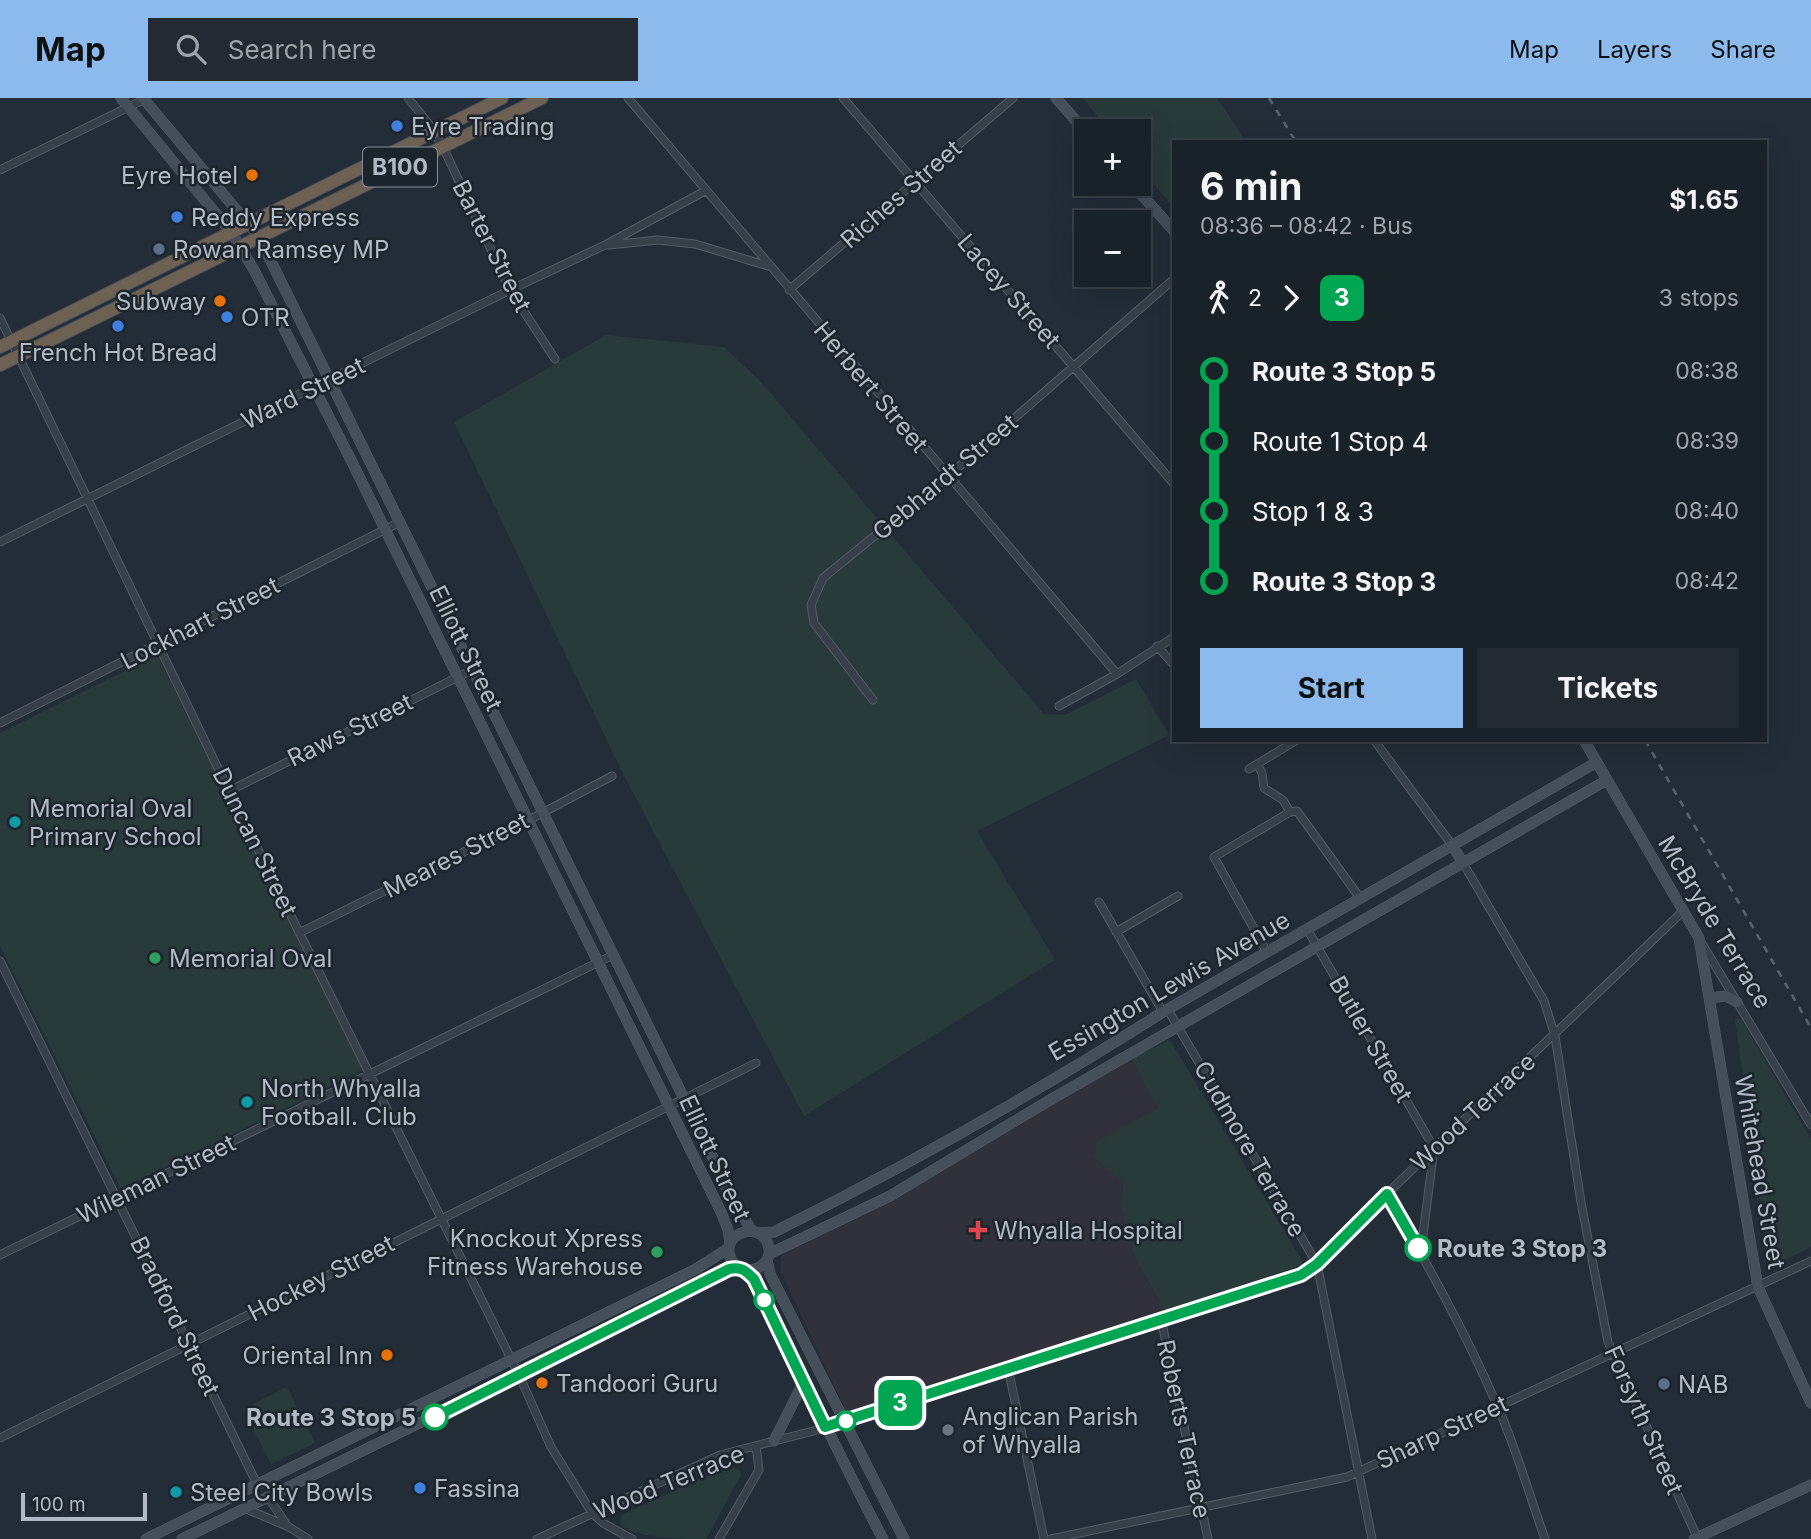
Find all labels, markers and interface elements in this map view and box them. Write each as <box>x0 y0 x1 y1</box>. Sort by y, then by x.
search box <box>148 18 638 81</box>
text: Map <box>35 29 106 69</box>
icon: search <box>172 30 210 68</box>
text: Search here <box>228 34 376 65</box>
text: Map <box>1509 35 1559 64</box>
text: Layers <box>1597 35 1672 64</box>
text: Share <box>1710 35 1776 64</box>
place label: Eyre Trading <box>411 112 554 141</box>
marker: Eyre Trading <box>389 118 405 134</box>
map controls <box>1074 119 1151 287</box>
button: + <box>1074 119 1151 196</box>
street label: Riches Street <box>835 134 967 254</box>
road number: B100 <box>363 148 437 186</box>
place label: Eyre Hotel <box>121 161 238 190</box>
text: 6 min <box>1200 163 1302 209</box>
marker: Eyre Hotel <box>244 167 260 183</box>
street label: Barter Street <box>446 175 538 317</box>
text: $1.65 <box>1669 184 1739 215</box>
place label: Reddy Express <box>191 203 360 232</box>
marker: Reddy Express <box>169 209 185 225</box>
button: − <box>1074 210 1151 287</box>
text: 08:36 – 08:42 · Bus <box>1200 212 1413 240</box>
street label: Lacey Street <box>951 228 1067 354</box>
place label: Rowan Ramsey MP <box>173 235 389 264</box>
marker: Rowan Ramsey MP <box>151 241 167 257</box>
icon: walk <box>1200 279 1238 317</box>
icon: forward <box>1272 279 1310 317</box>
text: 3 <box>1334 283 1350 312</box>
text: 2 <box>1248 284 1262 312</box>
text: 3 stops <box>1659 284 1739 312</box>
place label: Subway <box>116 287 206 316</box>
marker: Subway <box>212 293 228 309</box>
place label: OTR <box>241 303 290 332</box>
marker: OTR <box>219 309 235 325</box>
street label: Herbert Street <box>808 316 934 458</box>
marker: French Hot Bread <box>110 318 126 334</box>
place label: French Hot Bread <box>19 338 217 367</box>
street label: Ward Street <box>237 351 370 435</box>
text: Route 3 Stop 5 <box>1252 356 1436 387</box>
text: 08:38 <box>1675 357 1739 385</box>
street label: Gebhardt Street <box>867 408 1023 546</box>
text: Route 1 Stop 4 <box>1252 426 1428 457</box>
text: 08:39 <box>1675 427 1739 455</box>
text: Stop 1 & 3 <box>1252 496 1374 527</box>
text: 08:40 <box>1674 497 1739 525</box>
text: Route 3 Stop 3 <box>1252 566 1436 597</box>
text: 08:42 <box>1675 567 1739 595</box>
street label: Lockhart Street <box>116 570 284 675</box>
street label: Elliott Street <box>423 581 509 716</box>
button: Start <box>1200 648 1463 728</box>
button: Tickets <box>1477 648 1739 728</box>
street label: Raws Street <box>283 687 417 773</box>
street label: Duncan Street <box>207 763 304 921</box>
place label: Memorial Oval Primary School <box>29 794 202 851</box>
street label: Meares Street <box>379 806 534 904</box>
marker: Memorial Oval Primary School <box>7 814 23 830</box>
street label: McBryde Terrace <box>1652 830 1778 1014</box>
street label: Essington Lewis Avenue <box>1043 905 1295 1067</box>
place label: Memorial Oval <box>169 944 332 973</box>
marker: Memorial Oval <box>147 950 163 966</box>
street label: Butler Street <box>1323 971 1419 1107</box>
street label: Wood Terrace <box>1405 1047 1541 1177</box>
street label: Cudmore Terrace <box>1188 1056 1312 1242</box>
street label: Whitehead Street <box>1729 1073 1791 1271</box>
place label: North Whyalla Football. Club <box>261 1074 421 1131</box>
street label: Elliott Street <box>673 1090 757 1226</box>
marker: North Whyalla Football. Club <box>239 1094 255 1110</box>
street label: Wileman Street <box>72 1128 240 1230</box>
place label: Whyalla Hospital <box>994 1216 1183 1245</box>
marker: Whyalla Hospital <box>968 1220 988 1240</box>
place label: Knockout Xpress Fitness Warehouse <box>427 1224 643 1281</box>
street label: Hockey Street <box>243 1229 399 1327</box>
street label: Bradford Street <box>124 1232 226 1400</box>
place label: Route 3 Stop 3 <box>1437 1234 1607 1263</box>
marker: Route 3 Stop 3 <box>1405 1235 1431 1261</box>
marker: Knockout Xpress Fitness Warehouse <box>649 1244 665 1260</box>
unlabelled marker <box>754 1290 774 1310</box>
street label: Roberts Terrace <box>1151 1337 1217 1521</box>
place label: Oriental Inn <box>242 1341 373 1370</box>
street label: Forsyth Street <box>1598 1341 1690 1499</box>
marker: Oriental Inn <box>379 1347 395 1363</box>
place label: Tandoori Guru <box>556 1369 718 1398</box>
place label: NAB <box>1678 1370 1728 1399</box>
marker: Tandoori Guru <box>534 1375 550 1391</box>
marker: NAB <box>1656 1376 1672 1392</box>
line badge: 3 <box>877 1380 923 1426</box>
text: 3 <box>892 1388 908 1417</box>
street label: Sharp Street <box>1372 1389 1512 1475</box>
place label: Anglican Parish of Whyalla <box>962 1402 1138 1459</box>
place label: Route 3 Stop 5 <box>246 1403 416 1432</box>
marker: Route 3 Stop 5 <box>422 1404 448 1430</box>
unlabelled marker <box>836 1411 856 1431</box>
marker: Anglican Parish of Whyalla <box>940 1422 956 1438</box>
street label: Wood Terrace <box>589 1439 749 1525</box>
place label: Fassina <box>434 1474 520 1503</box>
place label: Steel City Bowls <box>190 1478 373 1507</box>
marker: Fassina <box>412 1480 428 1496</box>
marker: Steel City Bowls <box>168 1484 184 1500</box>
scale bar <box>21 1490 147 1522</box>
text: 100 m <box>32 1493 86 1516</box>

